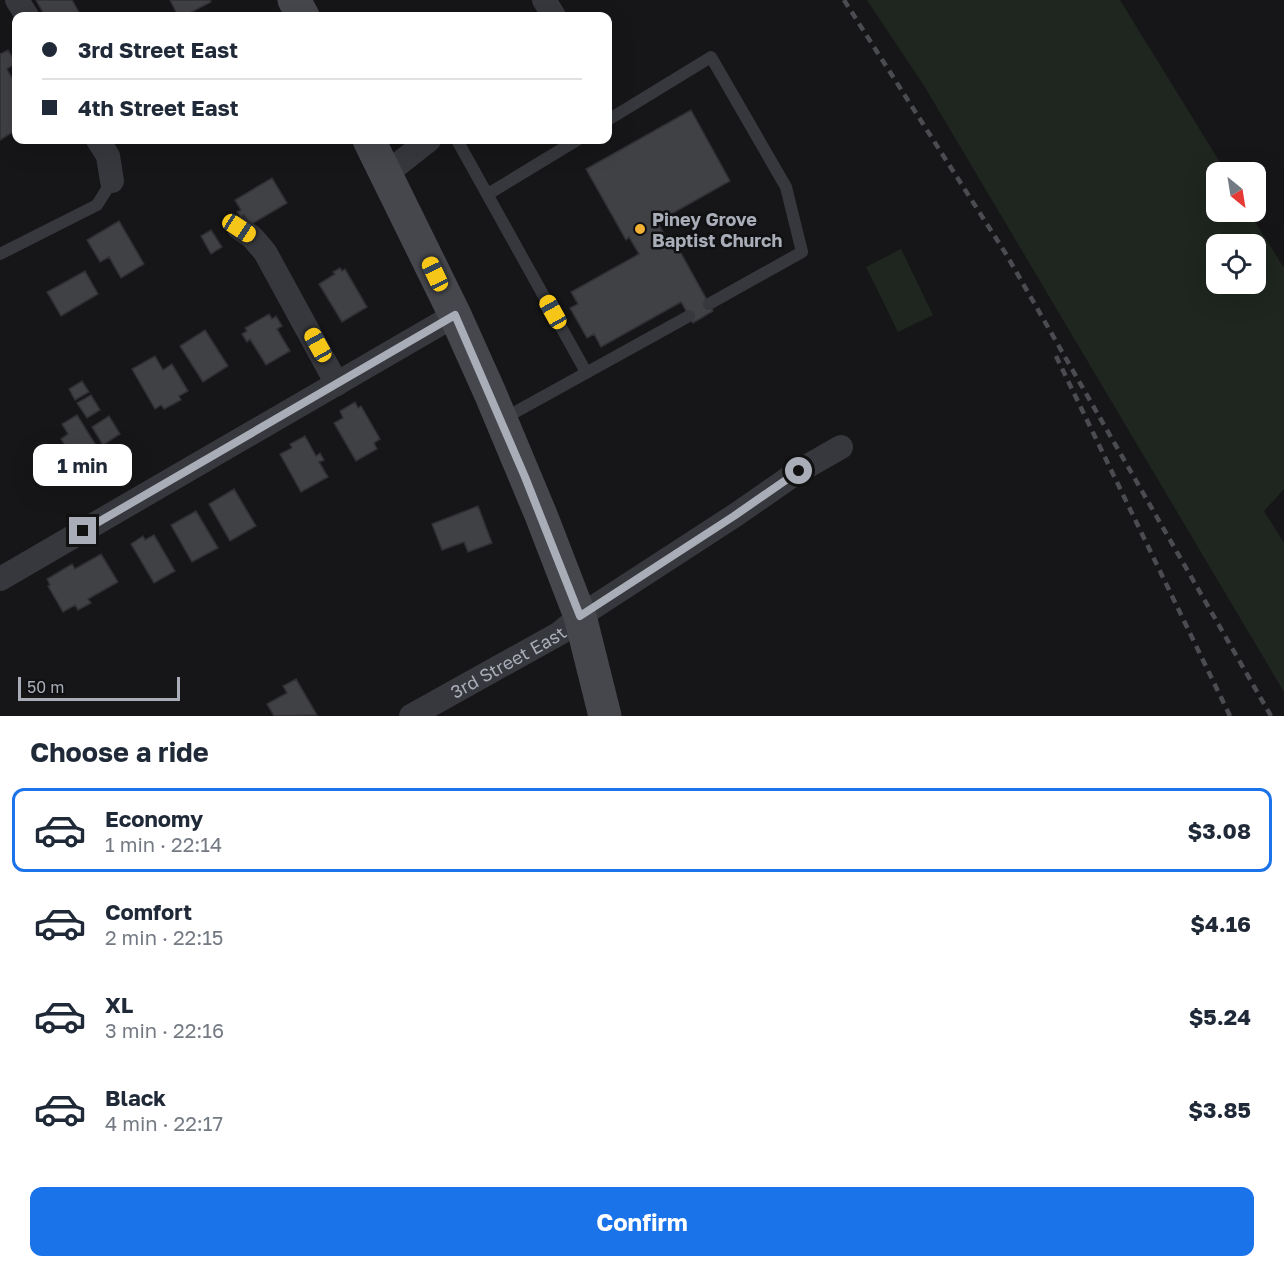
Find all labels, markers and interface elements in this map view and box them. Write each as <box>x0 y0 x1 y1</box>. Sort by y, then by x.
text: 3rd Street East <box>78 36 238 63</box>
text: 4th Street East <box>78 94 239 121</box>
north arrow <box>1206 162 1266 222</box>
map controls <box>1206 162 1266 294</box>
place label: Piney Grove Baptist Church <box>652 208 782 251</box>
car <box>219 211 259 245</box>
marker: Piney Grove Baptist Church <box>633 222 647 236</box>
button: locate <box>1206 234 1266 294</box>
car <box>419 254 451 294</box>
car <box>536 292 570 332</box>
car <box>301 325 335 365</box>
callout: 1 min <box>34 444 132 486</box>
text: 1 min <box>57 453 108 477</box>
route start <box>785 457 812 484</box>
route end <box>69 517 96 544</box>
street label: 3rd Street East <box>446 622 571 703</box>
scale bar <box>18 674 180 702</box>
text: 50 m <box>27 677 64 697</box>
text: Choose a ride <box>30 736 209 768</box>
icon: car <box>33 803 87 857</box>
text: Economy <box>105 805 203 832</box>
text: $3.08 <box>1187 817 1251 844</box>
text: 1 min · 22:14 <box>105 832 222 856</box>
icon: car <box>33 896 87 950</box>
text: Comfort <box>105 898 192 925</box>
text: $4.16 <box>1190 910 1251 937</box>
text: 2 min · 22:15 <box>105 925 223 949</box>
icon: car <box>33 989 87 1043</box>
text: XL <box>105 991 133 1018</box>
text: $5.24 <box>1189 1003 1251 1030</box>
text: 3 min · 22:16 <box>105 1018 224 1042</box>
icon: car <box>33 1082 87 1136</box>
text: Black <box>105 1084 166 1111</box>
text: $3.85 <box>1188 1096 1251 1123</box>
text: 4 min · 22:17 <box>105 1111 223 1135</box>
button: Confirm <box>30 1187 1254 1256</box>

